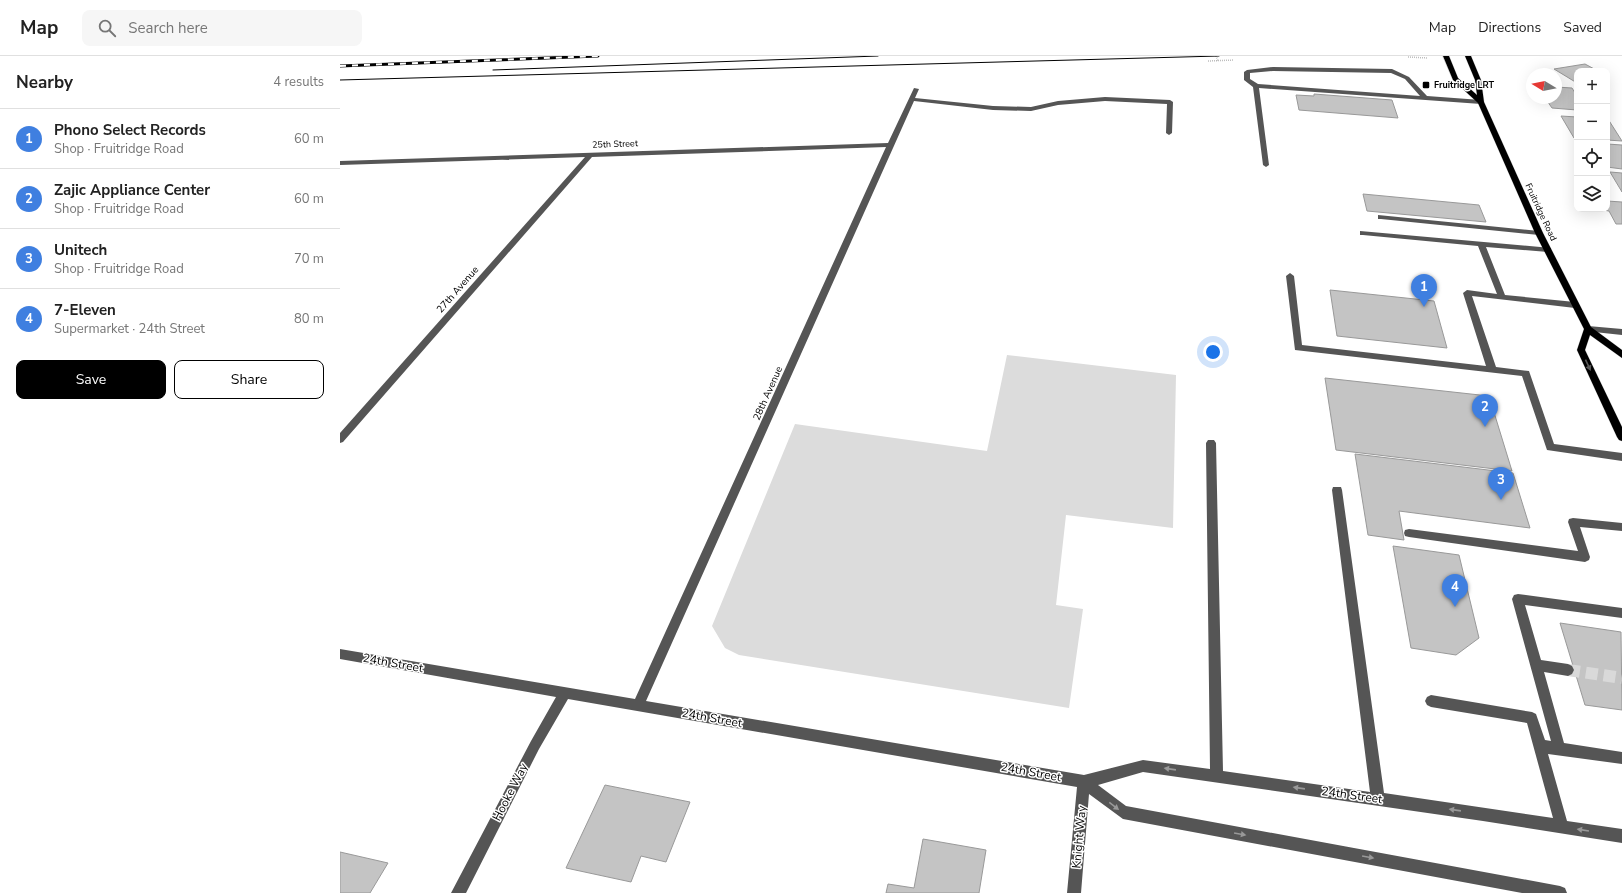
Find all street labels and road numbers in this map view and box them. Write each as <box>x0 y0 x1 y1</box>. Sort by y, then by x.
street label: 25th Street <box>592 137 639 151</box>
street label: Fruitridge Road <box>1522 181 1560 243</box>
street label: 27th Avenue <box>434 263 482 316</box>
street label: 28th Avenue <box>750 364 786 423</box>
street label: 24th Street <box>361 650 425 676</box>
street label: 24th Street <box>680 705 744 731</box>
street label: 24th Street <box>999 759 1063 785</box>
street label: Hooke Way <box>489 760 532 824</box>
street label: 24th Street <box>1321 783 1384 807</box>
street label: Knight Way <box>1068 804 1090 869</box>

